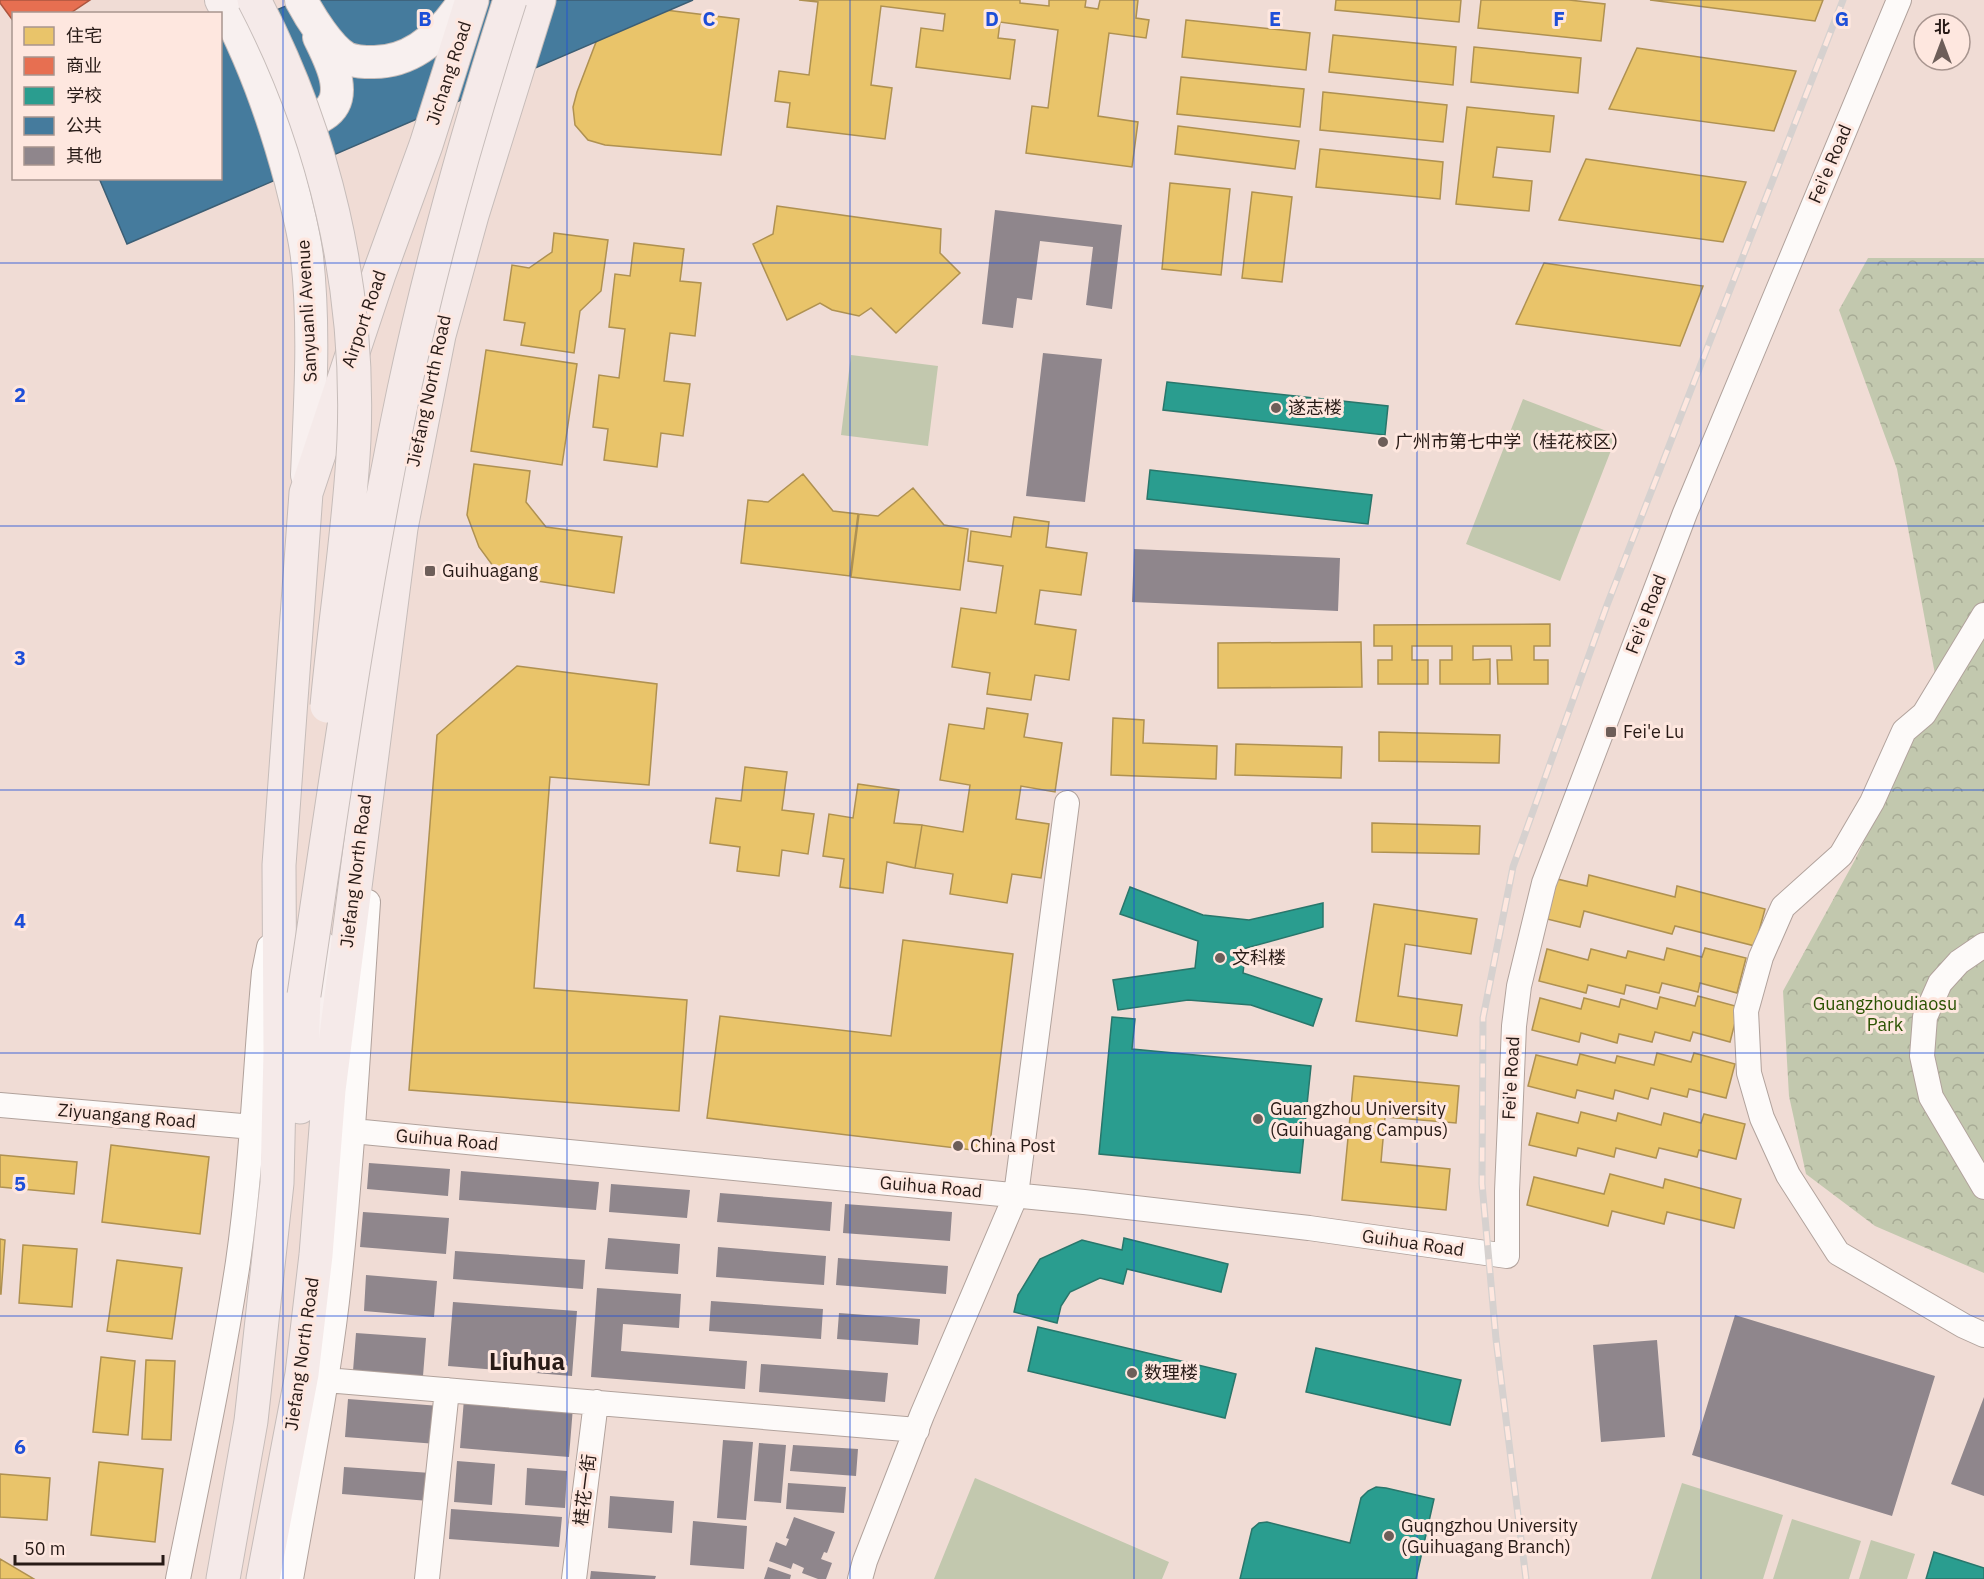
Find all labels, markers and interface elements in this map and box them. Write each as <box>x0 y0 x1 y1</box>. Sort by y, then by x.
text: B <box>418 5 432 32</box>
text: C <box>702 5 716 32</box>
text: D <box>985 5 999 32</box>
text: E <box>1269 5 1281 32</box>
text: F <box>1553 5 1565 32</box>
text: G <box>1835 5 1849 32</box>
legend <box>12 12 222 180</box>
north arrow <box>1912 12 1972 72</box>
text: 北 <box>1934 17 1950 37</box>
street label: Jichang Road <box>421 18 476 128</box>
text: 住宅 <box>66 24 102 47</box>
text: 商业 <box>66 54 102 77</box>
text: 学校 <box>66 84 102 107</box>
text: 公共 <box>66 114 102 137</box>
street label: Fei'e Road <box>1803 121 1856 207</box>
text: 其他 <box>66 144 102 167</box>
street label: Sanyuanli Avenue <box>291 239 322 383</box>
street label: Airport Road <box>336 267 391 371</box>
street label: Jiefang North Road <box>401 313 456 469</box>
text: 2 <box>14 381 26 408</box>
place label: 遂志楼 <box>1288 396 1342 419</box>
marker: 遂志楼 <box>1269 401 1283 415</box>
place label: 广州市第七中学（桂花校区） <box>1395 430 1629 453</box>
marker: 广州市第七中学（桂花校区） <box>1376 435 1390 449</box>
place label: Guihuagang <box>442 559 539 582</box>
marker: Guihuagang <box>423 564 437 578</box>
street label: Fei'e Road <box>1620 571 1671 657</box>
text: 3 <box>14 644 26 671</box>
place label: Fei'e Lu <box>1623 720 1684 743</box>
marker: Fei'e Lu <box>1604 725 1618 739</box>
street label: Jiefang North Road <box>335 793 376 949</box>
text: 4 <box>14 907 26 934</box>
place label: 文科楼 <box>1232 946 1286 969</box>
marker: 文科楼 <box>1213 951 1227 965</box>
park label: Guangzhoudiaosu Park <box>1813 992 1957 1036</box>
street label: Fei'e Road <box>1497 1036 1524 1120</box>
place label: Guangzhou University (Guihuagang Campus) <box>1270 1097 1448 1141</box>
street label: Ziyuangang Road <box>57 1098 197 1133</box>
marker: Guangzhou University (Guihuagang Campus) <box>1251 1112 1265 1126</box>
street label: Guihua Road <box>395 1124 499 1155</box>
place label: China Post <box>970 1134 1056 1157</box>
marker: China Post <box>951 1139 965 1153</box>
text: 5 <box>14 1170 26 1197</box>
street label: Guihua Road <box>879 1171 983 1202</box>
street label: Guihua Road <box>1361 1224 1466 1261</box>
street label: Jiefang North Road <box>279 1276 324 1432</box>
district label: Liuhua <box>489 1345 565 1377</box>
place label: 数理楼 <box>1144 1361 1198 1384</box>
marker: 数理楼 <box>1125 1366 1139 1380</box>
text: 6 <box>14 1433 26 1460</box>
street label: 桂花一街 <box>569 1453 600 1527</box>
place label: Guqngzhou University (Guihuagang Branch) <box>1401 1514 1578 1558</box>
scale bar <box>15 1528 164 1566</box>
marker: Guqngzhou University (Guihuagang Branch) <box>1382 1529 1396 1543</box>
text: 50 m <box>24 1537 66 1560</box>

